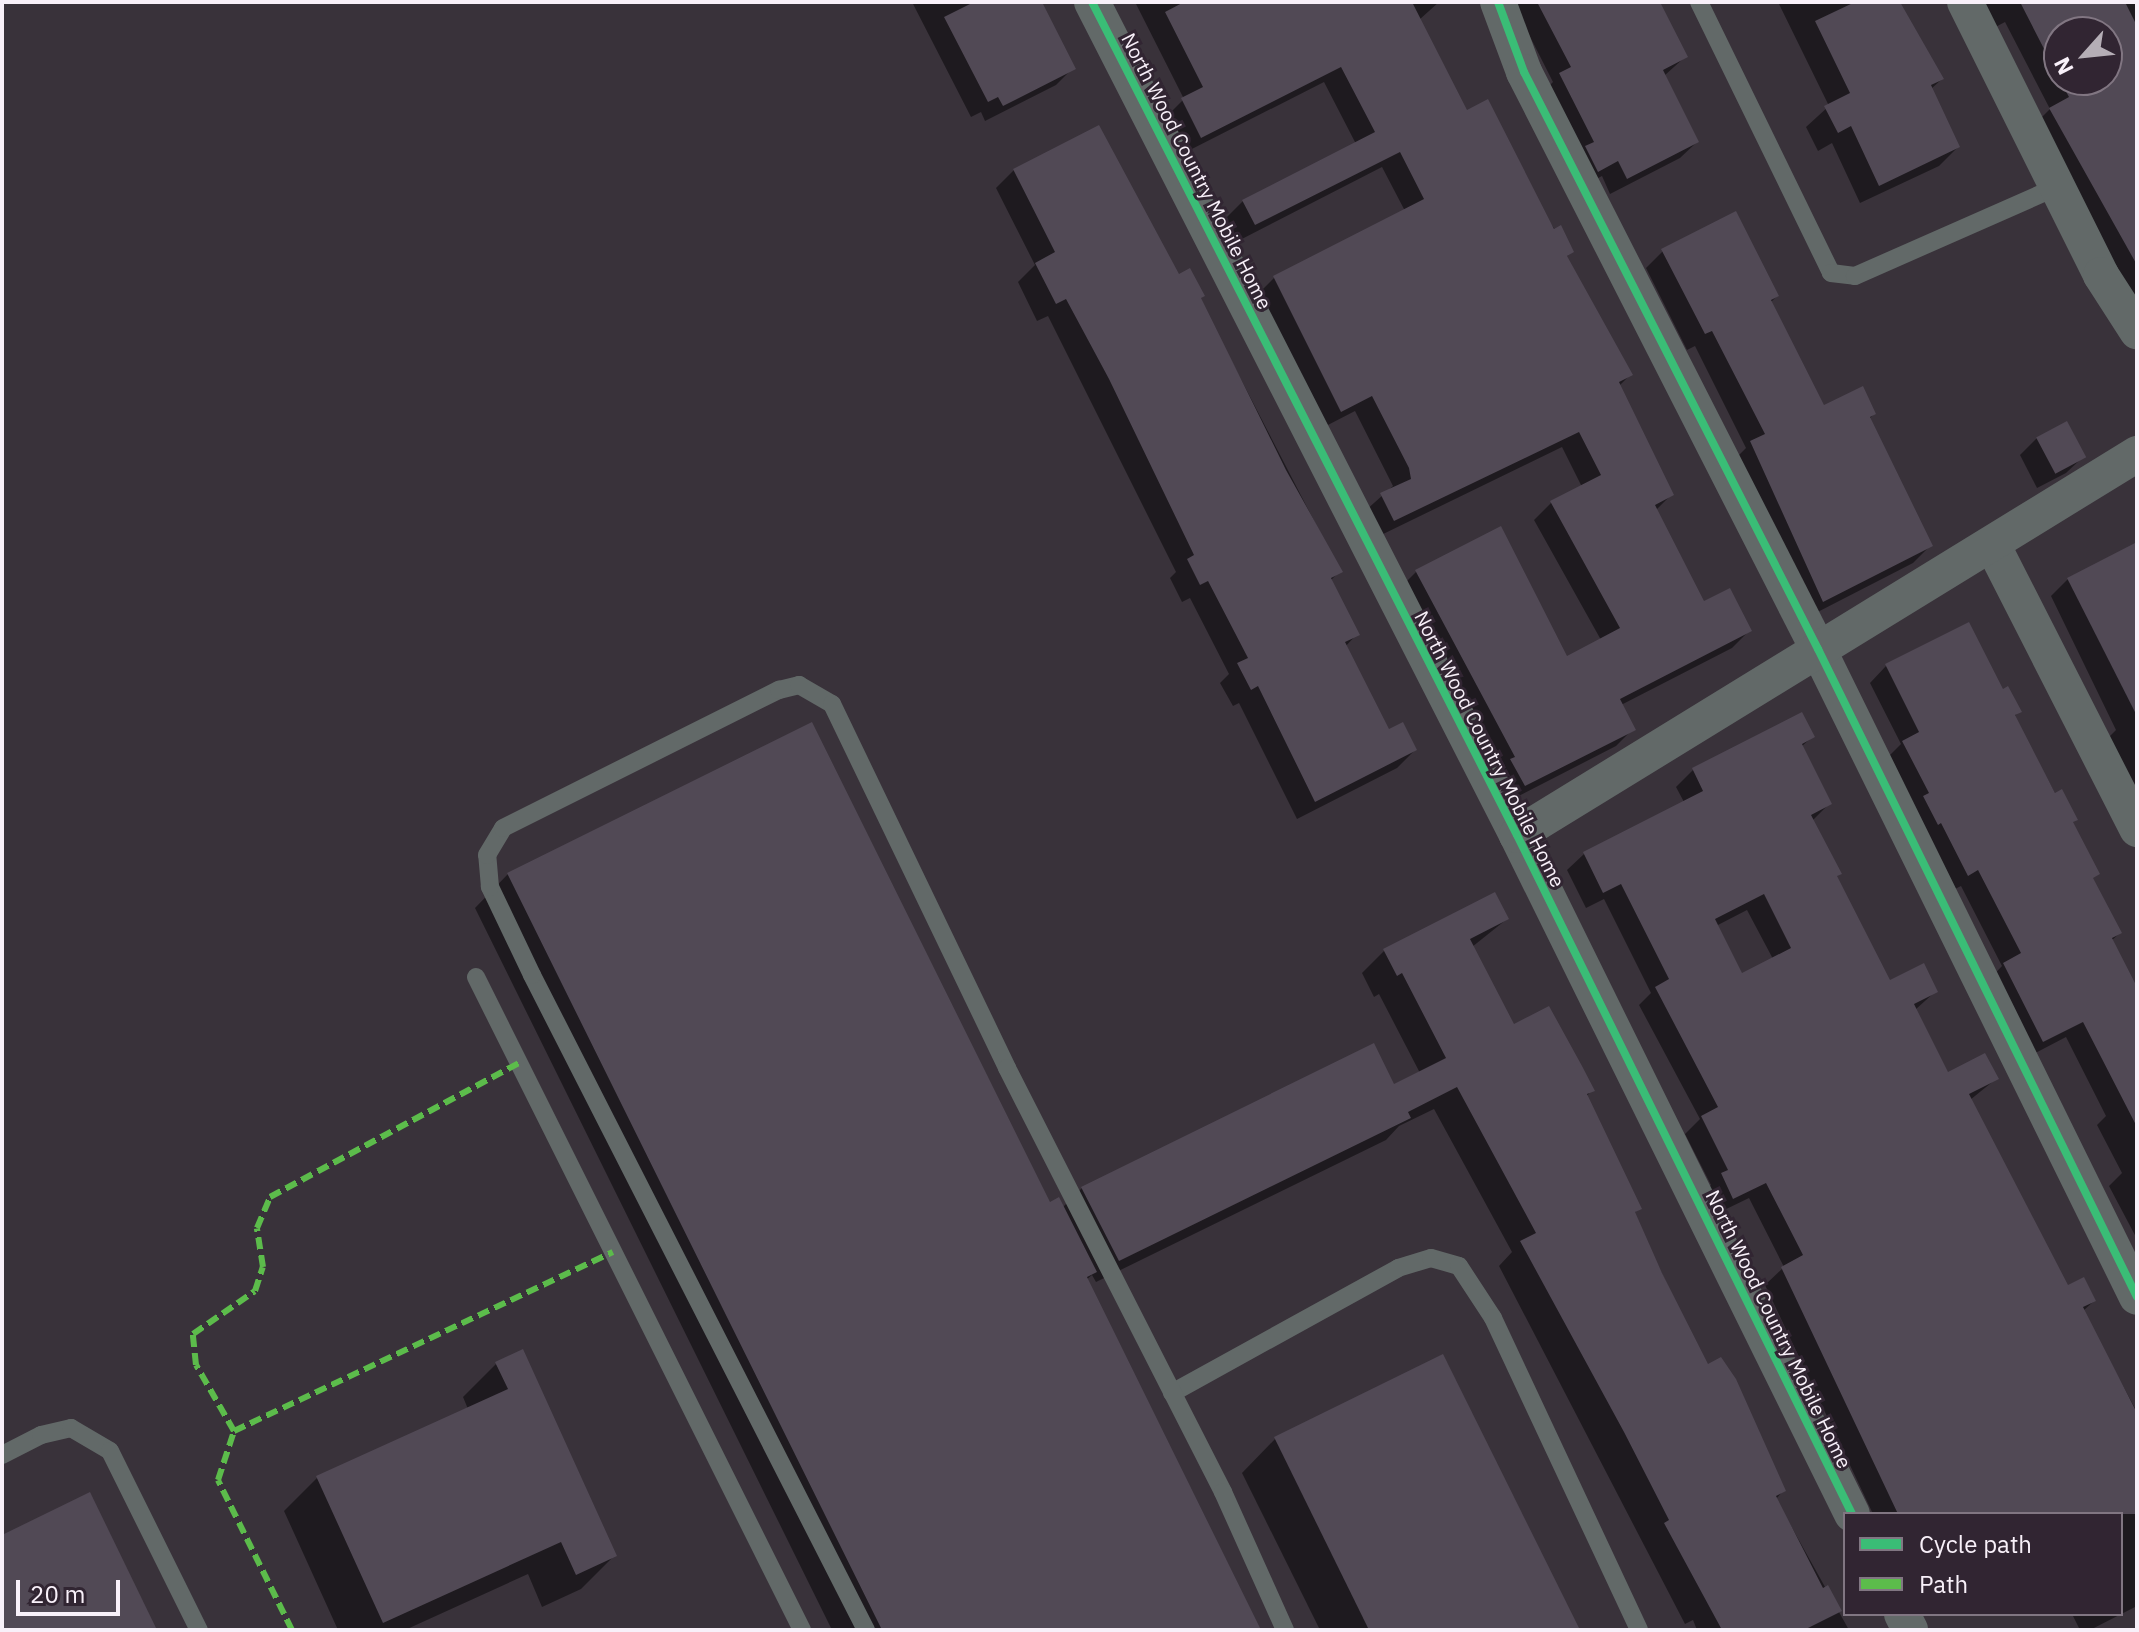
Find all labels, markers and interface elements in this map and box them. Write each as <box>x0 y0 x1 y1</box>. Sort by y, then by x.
north arrow <box>2043 16 2123 96</box>
street label: North Wood Country Mobile Home <box>1117 29 1277 313</box>
text: N <box>2046 53 2079 80</box>
street label: North Wood Country Mobile Home <box>1410 607 1570 891</box>
street label: North Wood Country Mobile Home <box>1701 1186 1857 1472</box>
legend <box>1843 1512 2123 1616</box>
text: Cycle path <box>1919 1528 2032 1560</box>
scale bar <box>20 1564 124 1614</box>
text: Path <box>1919 1568 1968 1600</box>
text: 20 m <box>30 1578 85 1610</box>

